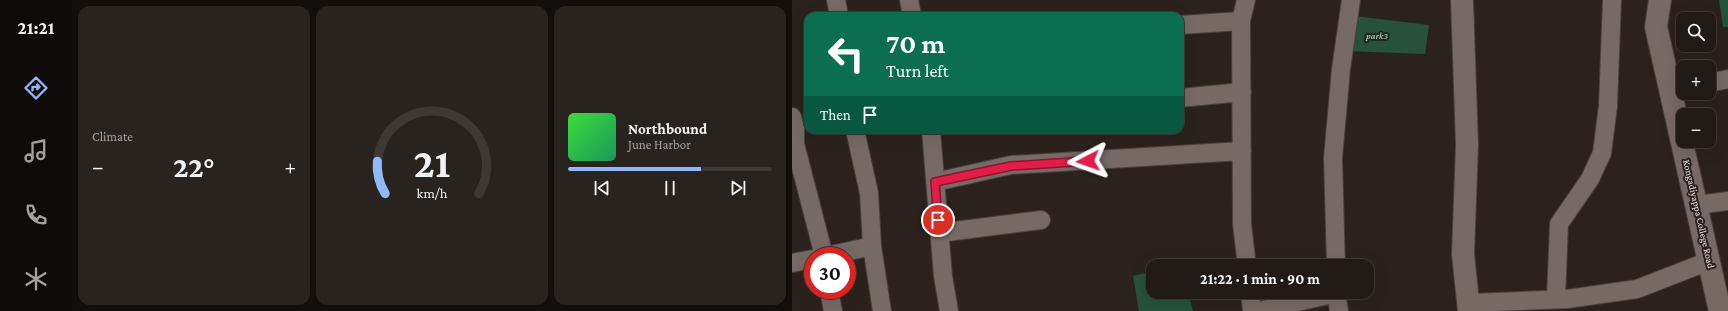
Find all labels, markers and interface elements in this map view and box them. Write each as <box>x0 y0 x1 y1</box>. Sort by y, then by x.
map controls <box>1676 12 1716 148</box>
button: search <box>1676 12 1716 52</box>
text: 21:21 <box>18 18 54 38</box>
icon: left <box>820 28 872 80</box>
text: 70 m <box>886 28 945 59</box>
park label: park3 <box>1365 30 1388 41</box>
button: + <box>1676 60 1716 100</box>
text: Turn left <box>886 61 949 81</box>
icon: directions <box>22 74 50 102</box>
icon: arrive <box>859 104 881 126</box>
text: Then <box>820 107 851 123</box>
button: − <box>1676 108 1716 148</box>
text: Northbound <box>628 121 707 137</box>
text: Climate <box>92 129 133 144</box>
icon: music <box>22 137 50 165</box>
text: June Harbor <box>628 137 691 152</box>
text: 21 <box>414 139 450 185</box>
position arrow <box>1067 140 1109 182</box>
text: 22° <box>173 150 215 183</box>
text: − <box>92 154 104 179</box>
text: + <box>284 154 296 179</box>
street label: Kongadiyappa College Road <box>1681 159 1717 270</box>
icon: previous <box>591 177 613 199</box>
icon: pause <box>659 177 681 199</box>
icon: next <box>727 177 749 199</box>
text: km/h <box>417 184 448 200</box>
icon: phone <box>22 201 50 229</box>
pin <box>921 203 955 237</box>
icon: arrive <box>927 209 949 231</box>
speed limit sign: 30 <box>804 247 856 299</box>
icon: climate <box>22 265 50 293</box>
text: 21:22 · 1 min · 90 m <box>1200 271 1320 287</box>

